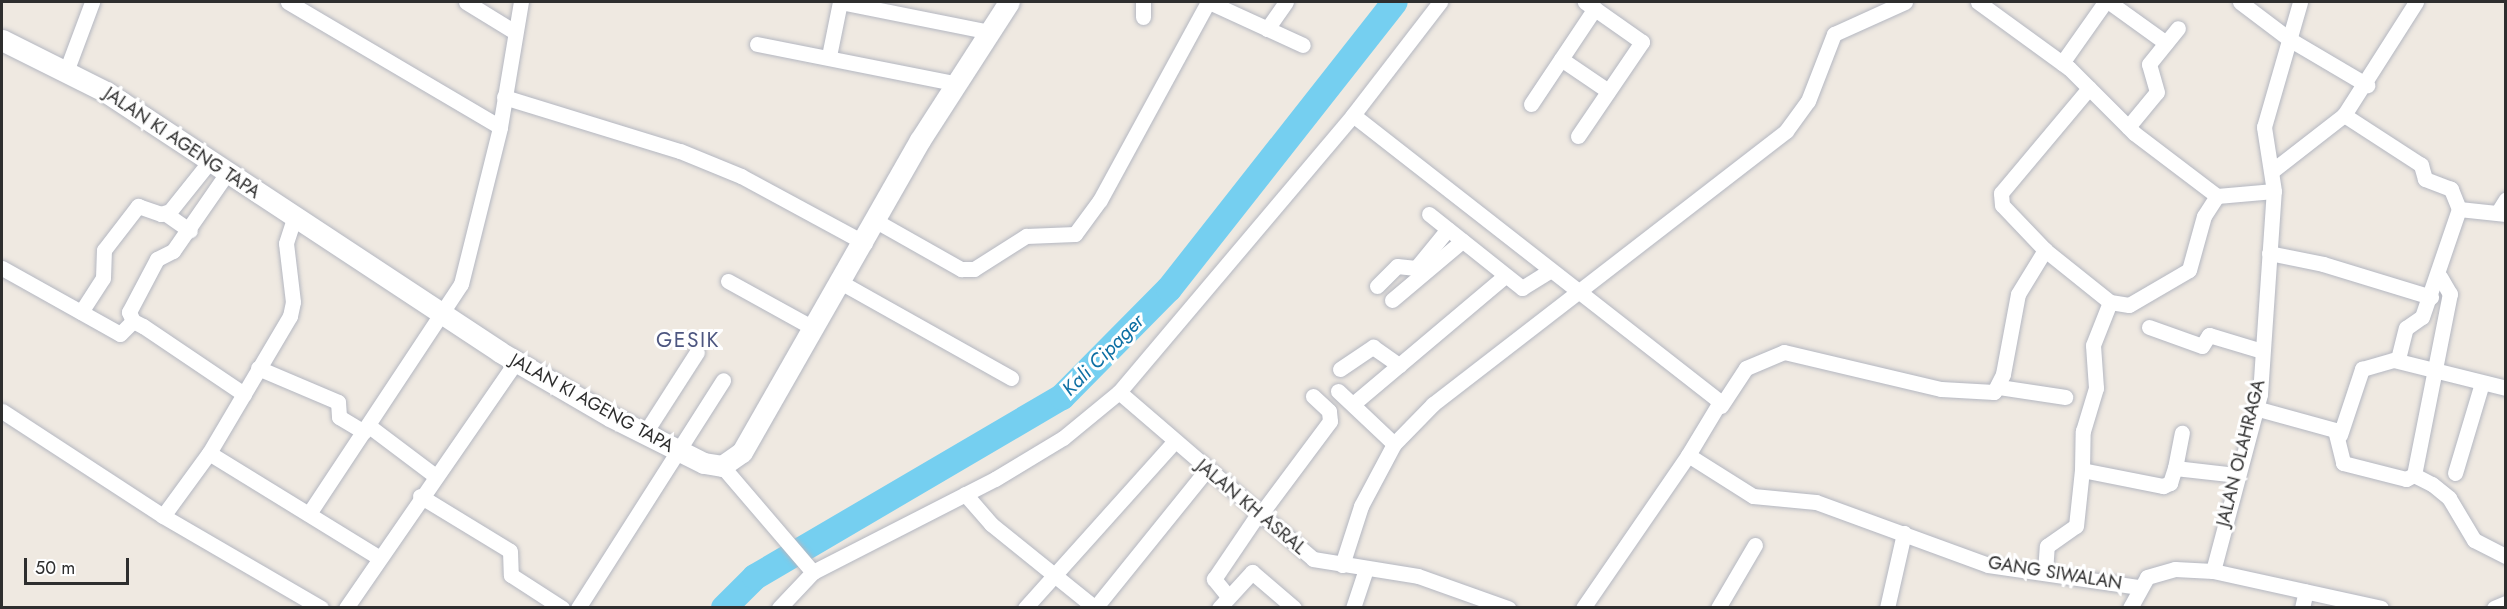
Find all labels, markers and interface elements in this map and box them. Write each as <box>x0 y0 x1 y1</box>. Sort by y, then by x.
street label: JALAN KI AGENG TAPA <box>100 83 264 203</box>
water label: Kali Cipager <box>1057 309 1149 401</box>
district label: GESIK <box>656 327 720 353</box>
street label: JALAN KI AGENG TAPA <box>507 349 677 457</box>
street label: JALAN OLAHRAGA <box>2212 377 2270 529</box>
street label: JALAN KH ASRAL <box>1192 455 1310 559</box>
scale bar <box>27 546 132 584</box>
street label: GANG SIWALAN <box>1987 552 2123 594</box>
text: 50 m <box>35 555 75 581</box>

